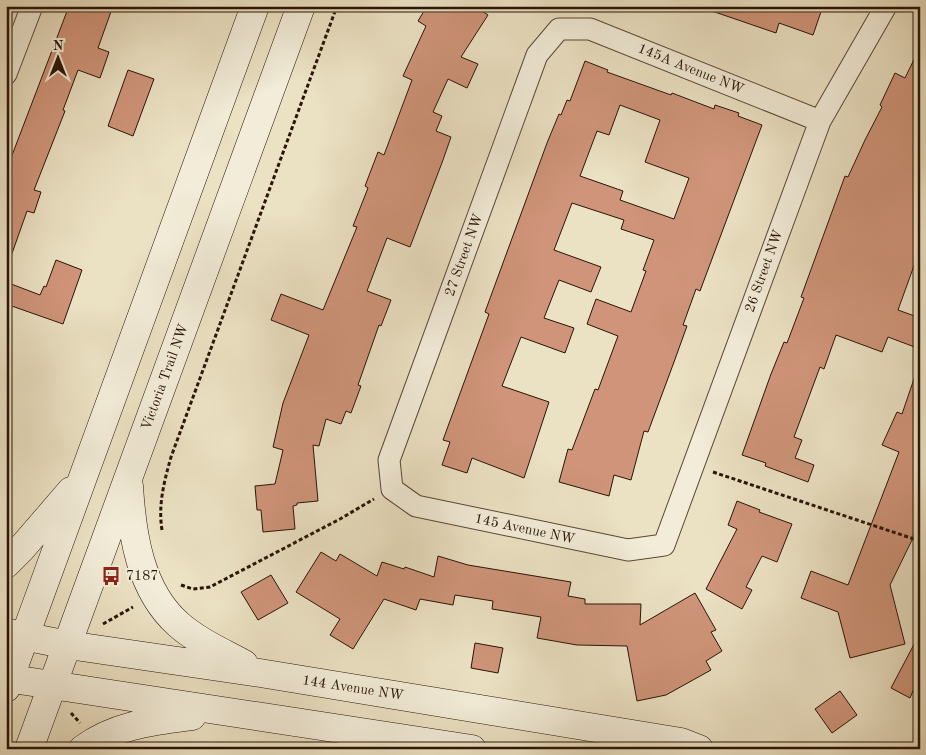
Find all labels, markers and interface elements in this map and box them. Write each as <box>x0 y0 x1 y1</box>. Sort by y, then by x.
north arrow <box>32 32 82 82</box>
text: N <box>53 39 64 53</box>
street label: 145A Avenue NW <box>636 41 746 97</box>
street label: 27 Street NW <box>443 212 485 298</box>
street label: 26 Street NW <box>743 228 785 314</box>
street label: Victoria Trail NW <box>139 322 191 432</box>
street label: 145 Avenue NW <box>473 512 577 547</box>
bus stop icon: 7187 <box>100 565 122 587</box>
place label: 7187 <box>126 569 158 583</box>
street label: 144 Avenue NW <box>301 673 405 703</box>

